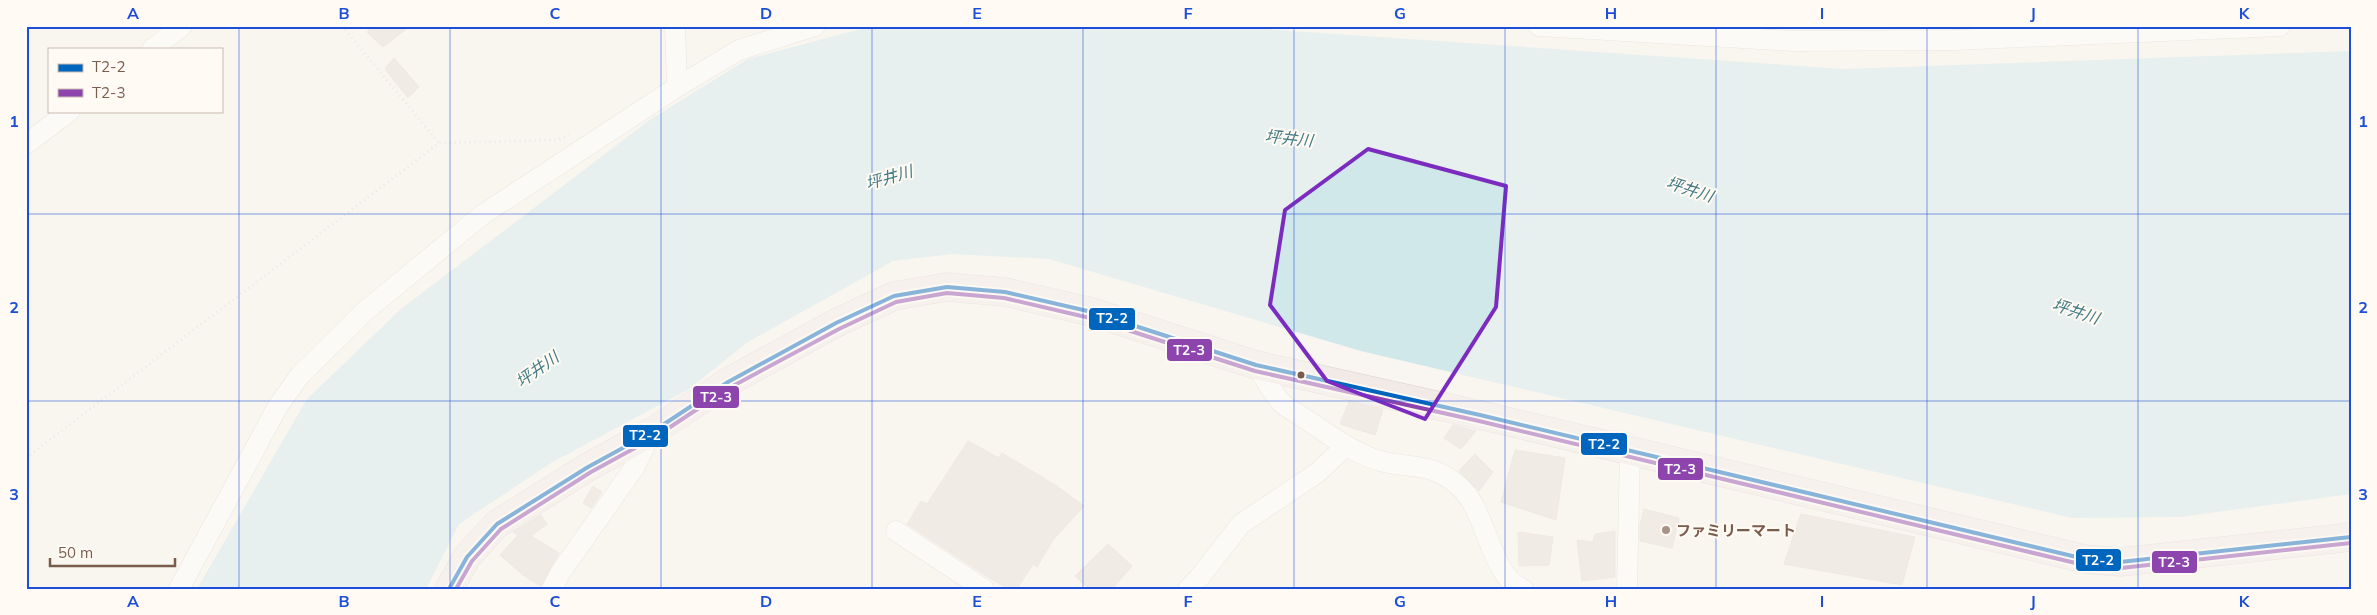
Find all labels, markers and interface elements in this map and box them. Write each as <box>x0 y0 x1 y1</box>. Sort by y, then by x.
text: A <box>127 3 139 23</box>
text: B <box>338 3 350 23</box>
text: C <box>550 3 561 23</box>
text: D <box>760 3 772 23</box>
text: E <box>972 3 982 23</box>
text: F <box>1183 3 1193 23</box>
text: G <box>1394 3 1406 23</box>
text: H <box>1605 3 1617 23</box>
text: I <box>1820 3 1824 23</box>
text: J <box>2030 3 2036 23</box>
text: K <box>2239 3 2251 23</box>
legend <box>48 48 222 112</box>
text: T2-2 <box>92 57 125 76</box>
text: T2-3 <box>92 83 125 102</box>
text: 1 <box>9 111 19 131</box>
text: 1 <box>2358 111 2368 131</box>
water label: 坪井川 <box>1264 126 1316 151</box>
water label: 坪井川 <box>863 160 917 193</box>
water label: 坪井川 <box>1664 172 1718 207</box>
water label: 坪井川 <box>2050 294 2104 329</box>
text: 2 <box>9 297 19 317</box>
text: 2 <box>2358 297 2368 317</box>
line badge: T2-2 <box>1088 307 1136 331</box>
text: T2-2 <box>1096 309 1128 327</box>
line badge: T2-3 <box>1166 338 1213 362</box>
text: T2-3 <box>1173 341 1205 359</box>
water label: 坪井川 <box>512 346 564 391</box>
unlabelled marker <box>1296 370 1306 380</box>
line badge: T2-3 <box>692 385 740 409</box>
text: T2-3 <box>700 388 732 406</box>
line badge: T2-2 <box>622 424 669 448</box>
text: T2-2 <box>629 426 661 444</box>
line badge: T2-2 <box>1580 432 1628 456</box>
text: T2-2 <box>1588 435 1620 453</box>
line badge: T2-3 <box>1657 457 1704 481</box>
text: T2-3 <box>1664 460 1696 478</box>
text: 3 <box>9 484 19 504</box>
text: 3 <box>2358 484 2368 504</box>
place label: ファミリーマート <box>1676 521 1796 540</box>
marker: ファミリーマート <box>1660 524 1672 536</box>
scale bar <box>50 535 175 567</box>
text: 50 m <box>58 543 93 562</box>
line badge: T2-2 <box>2075 548 2122 572</box>
line badge: T2-3 <box>2151 550 2198 574</box>
text: T2-2 <box>2082 551 2114 569</box>
text: T2-3 <box>2158 553 2190 571</box>
text: A <box>127 591 139 611</box>
text: B <box>338 591 350 611</box>
text: C <box>550 591 561 611</box>
text: D <box>760 591 772 611</box>
text: E <box>972 591 982 611</box>
text: F <box>1183 591 1193 611</box>
text: G <box>1394 591 1406 611</box>
text: H <box>1605 591 1617 611</box>
text: I <box>1820 591 1824 611</box>
text: J <box>2030 591 2036 611</box>
text: K <box>2239 591 2251 611</box>

